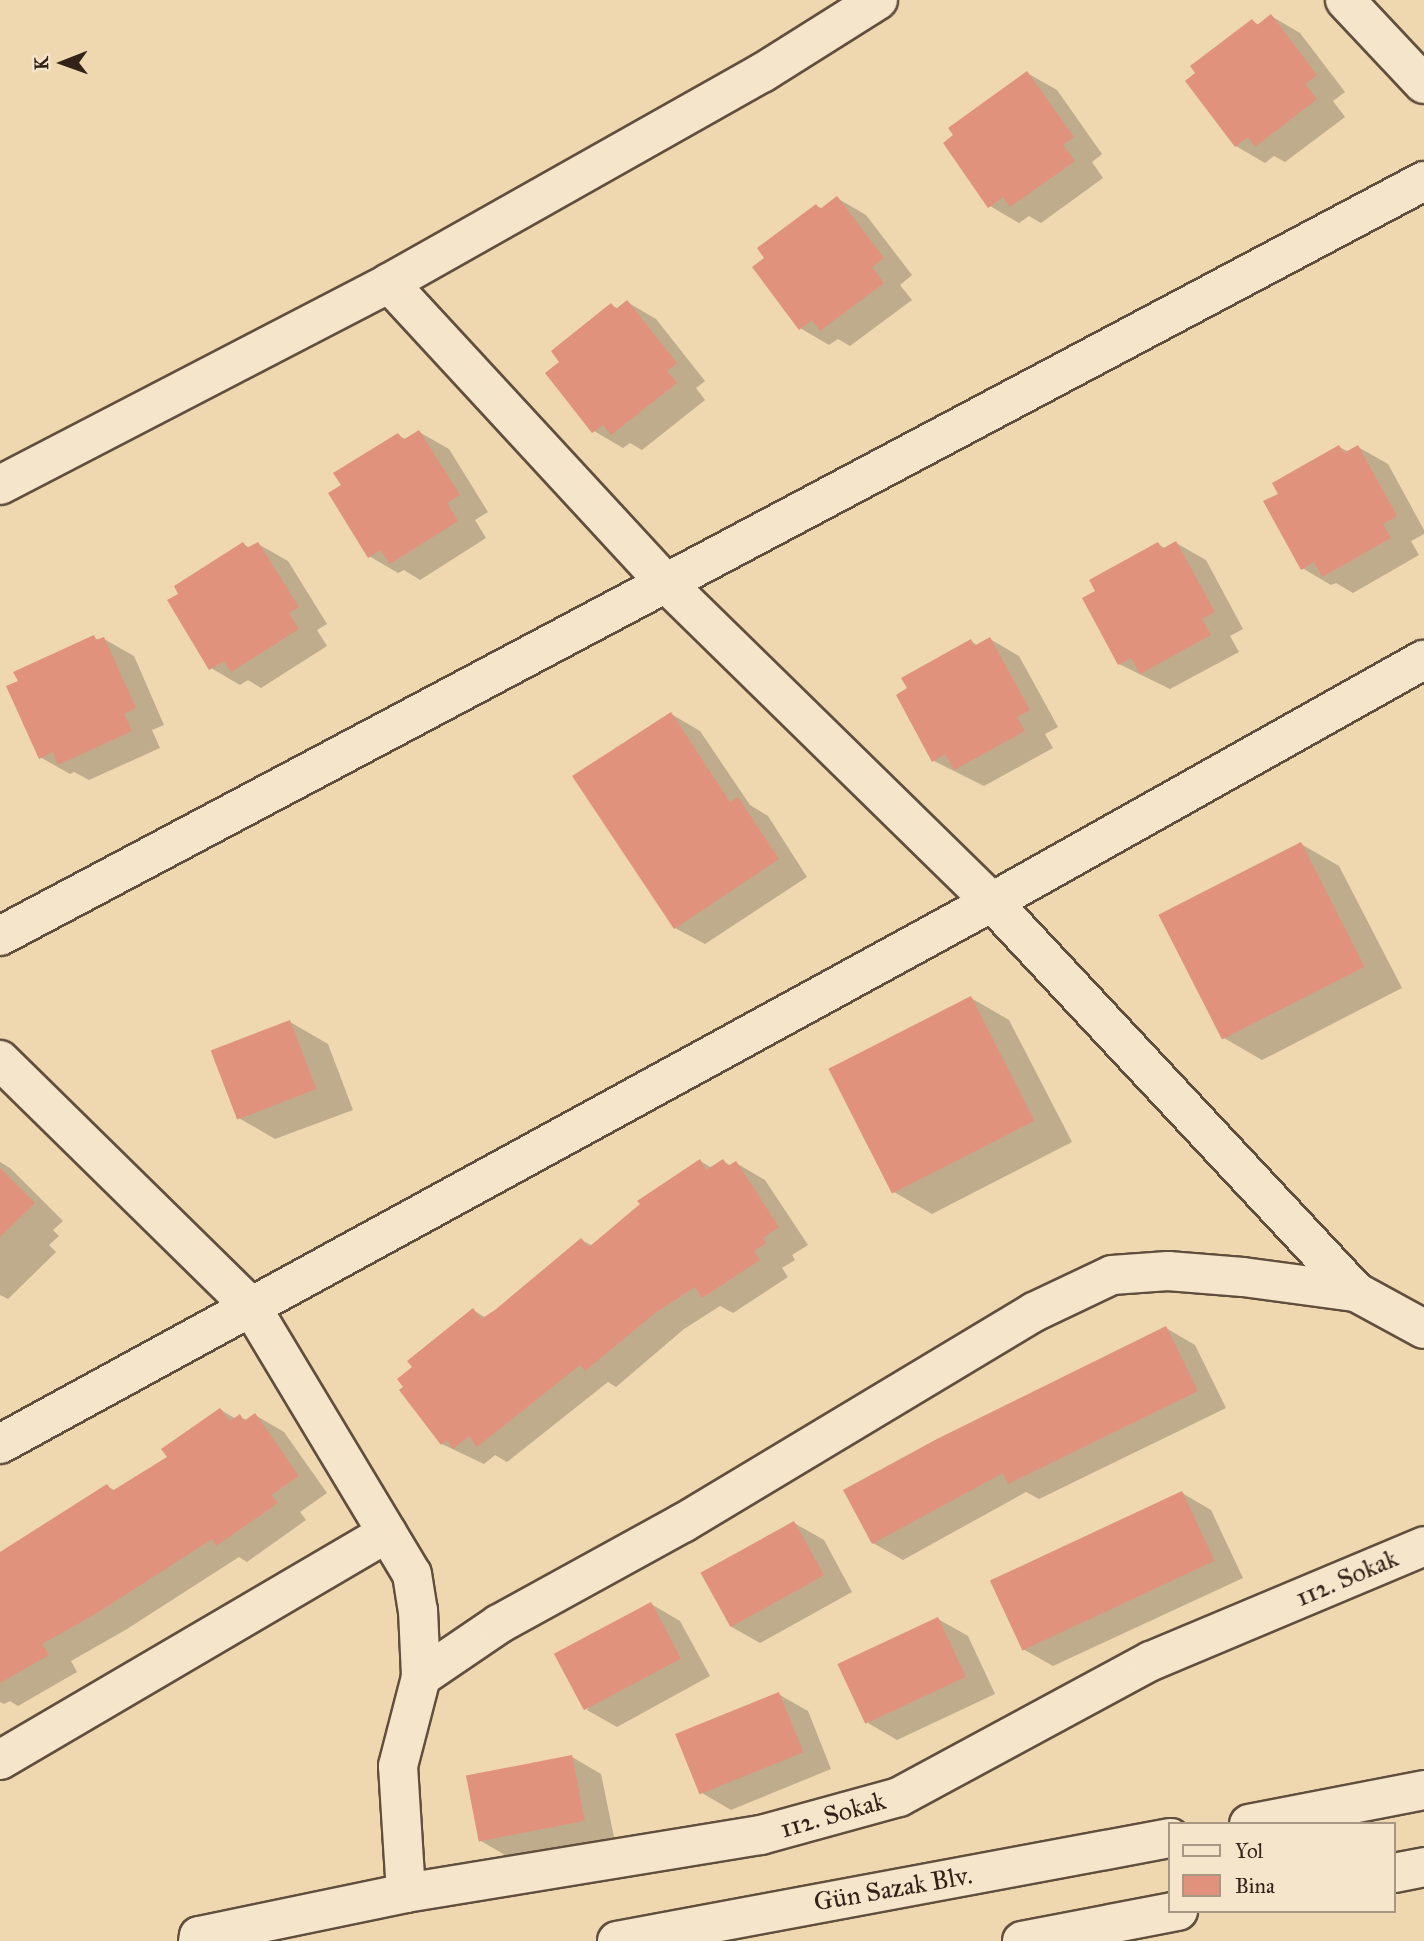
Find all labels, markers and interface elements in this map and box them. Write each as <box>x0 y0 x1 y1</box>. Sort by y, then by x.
north arrow <box>28 28 98 98</box>
text: K <box>30 56 53 70</box>
street label: 112. Sokak <box>1291 1543 1403 1613</box>
street label: 112. Sokak <box>777 1785 889 1845</box>
legend <box>1168 1822 1396 1913</box>
text: Yol <box>1235 1838 1263 1864</box>
street label: Gün Sazak Blv. <box>811 1860 975 1918</box>
text: Bina <box>1235 1873 1275 1899</box>

